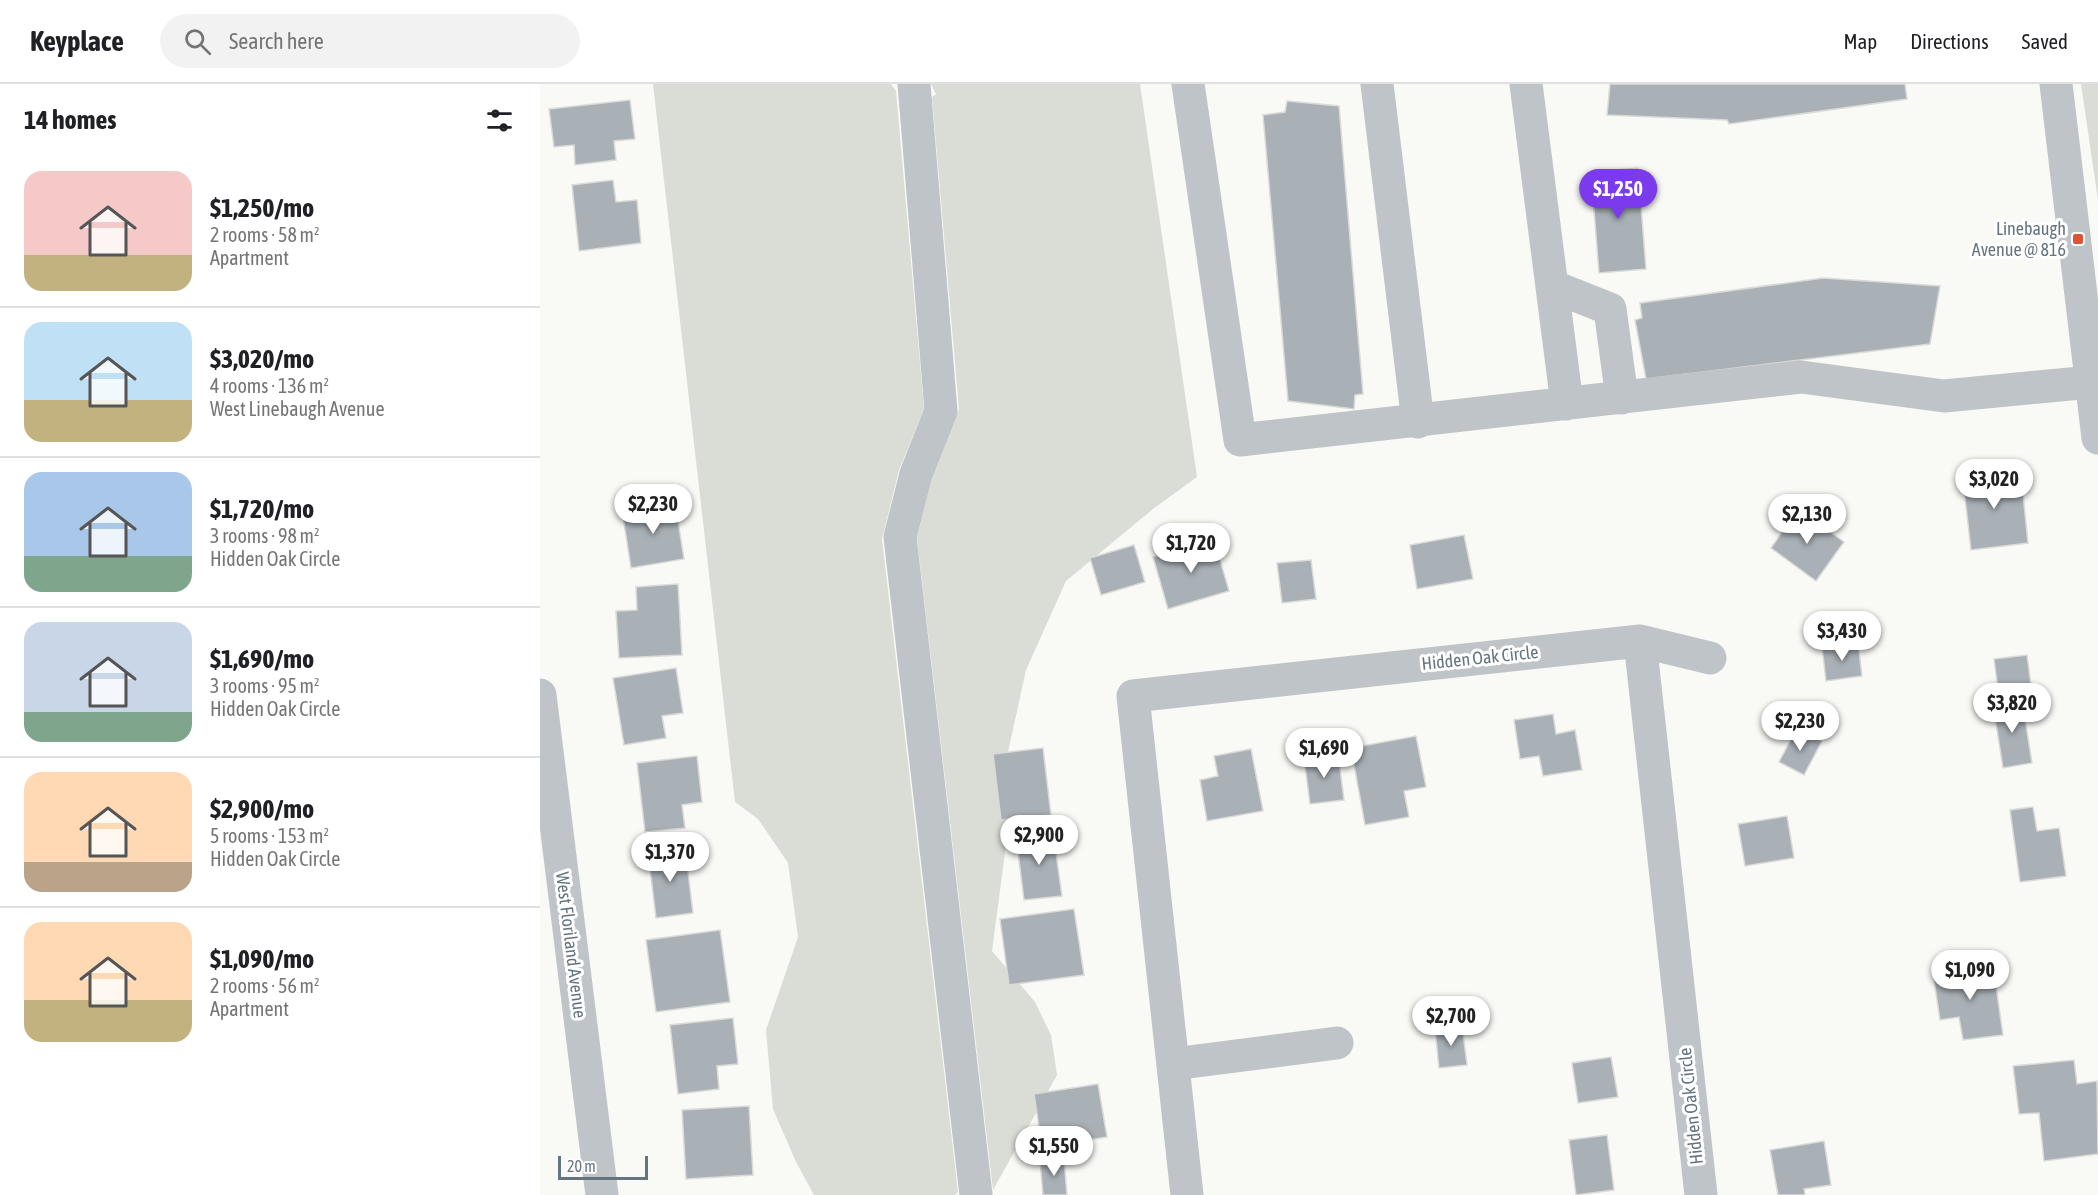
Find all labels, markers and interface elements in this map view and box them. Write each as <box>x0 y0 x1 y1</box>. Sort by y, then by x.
search box <box>160 14 580 68</box>
text: Keyplace <box>30 25 124 57</box>
icon: search <box>181 25 214 58</box>
text: Search here <box>229 28 324 54</box>
text: Map <box>1843 29 1877 53</box>
text: Directions <box>1910 29 1989 53</box>
text: Saved <box>2022 29 2068 53</box>
icon: filters <box>483 104 516 137</box>
text: 14 homes <box>24 105 117 135</box>
pin: $1,250 <box>1569 169 1667 220</box>
text: $1,250 <box>1593 177 1643 200</box>
text: $1,250/mo <box>210 193 314 223</box>
icon: home <box>72 195 144 267</box>
place label: Linebaugh Avenue @ 816 <box>1972 218 2066 260</box>
text: 2 rooms · 58 m² <box>210 223 320 246</box>
marker: Linebaugh Avenue @ 816 <box>2071 232 2085 246</box>
text: Apartment <box>210 246 289 269</box>
text: $3,020/mo <box>210 344 314 374</box>
icon: home <box>72 346 144 418</box>
text: 4 rooms · 136 m² <box>210 374 329 397</box>
text: West Linebaugh Avenue <box>210 397 385 420</box>
pin: $3,020 <box>1945 459 2043 510</box>
text: $3,020 <box>1969 467 2019 490</box>
pin: $2,230 <box>604 484 702 535</box>
text: $2,230 <box>628 492 678 515</box>
text: $1,720/mo <box>210 494 314 524</box>
pin: $2,130 <box>1758 494 1856 545</box>
icon: home <box>72 496 144 568</box>
text: $2,130 <box>1782 502 1832 525</box>
pin: $1,720 <box>1142 523 1240 574</box>
text: 3 rooms · 98 m² <box>210 524 320 547</box>
text: $1,720 <box>1166 531 1216 554</box>
text: Hidden Oak Circle <box>210 547 340 570</box>
pin: $3,430 <box>1793 611 1891 662</box>
text: $3,430 <box>1817 619 1867 642</box>
street label: Hidden Oak Circle <box>1421 641 1539 674</box>
text: $1,690/mo <box>210 644 314 674</box>
icon: home <box>72 646 144 718</box>
text: 3 rooms · 95 m² <box>210 674 320 697</box>
pin: $3,820 <box>1963 683 2061 734</box>
text: $3,820 <box>1987 691 2037 714</box>
text: Hidden Oak Circle <box>210 697 340 720</box>
pin: $2,230 <box>1751 701 1849 752</box>
text: $2,230 <box>1775 709 1825 732</box>
pin: $1,690 <box>1275 728 1373 779</box>
text: $1,690 <box>1299 736 1349 759</box>
text: $2,900/mo <box>210 794 314 824</box>
icon: home <box>72 796 144 868</box>
pin: $2,900 <box>990 815 1088 866</box>
text: $2,900 <box>1014 823 1064 846</box>
text: 5 rooms · 153 m² <box>210 824 329 847</box>
pin: $1,370 <box>621 832 719 883</box>
text: $1,370 <box>645 840 695 863</box>
text: Hidden Oak Circle <box>210 847 340 870</box>
street label: West Floriland Avenue <box>552 871 591 1019</box>
text: $1,090/mo <box>210 944 314 974</box>
icon: home <box>72 946 144 1018</box>
pin: $1,090 <box>1921 950 2019 1001</box>
text: $1,090 <box>1945 958 1995 981</box>
text: 2 rooms · 56 m² <box>210 974 320 997</box>
pin: $2,700 <box>1402 996 1500 1047</box>
text: Apartment <box>210 997 289 1020</box>
text: $2,700 <box>1426 1004 1476 1027</box>
street label: Hidden Oak Circle <box>1674 1047 1707 1165</box>
pin: $1,550 <box>1005 1126 1103 1177</box>
text: $1,550 <box>1029 1134 1079 1157</box>
scale bar <box>558 1153 648 1180</box>
text: 20 m <box>567 1157 596 1175</box>

